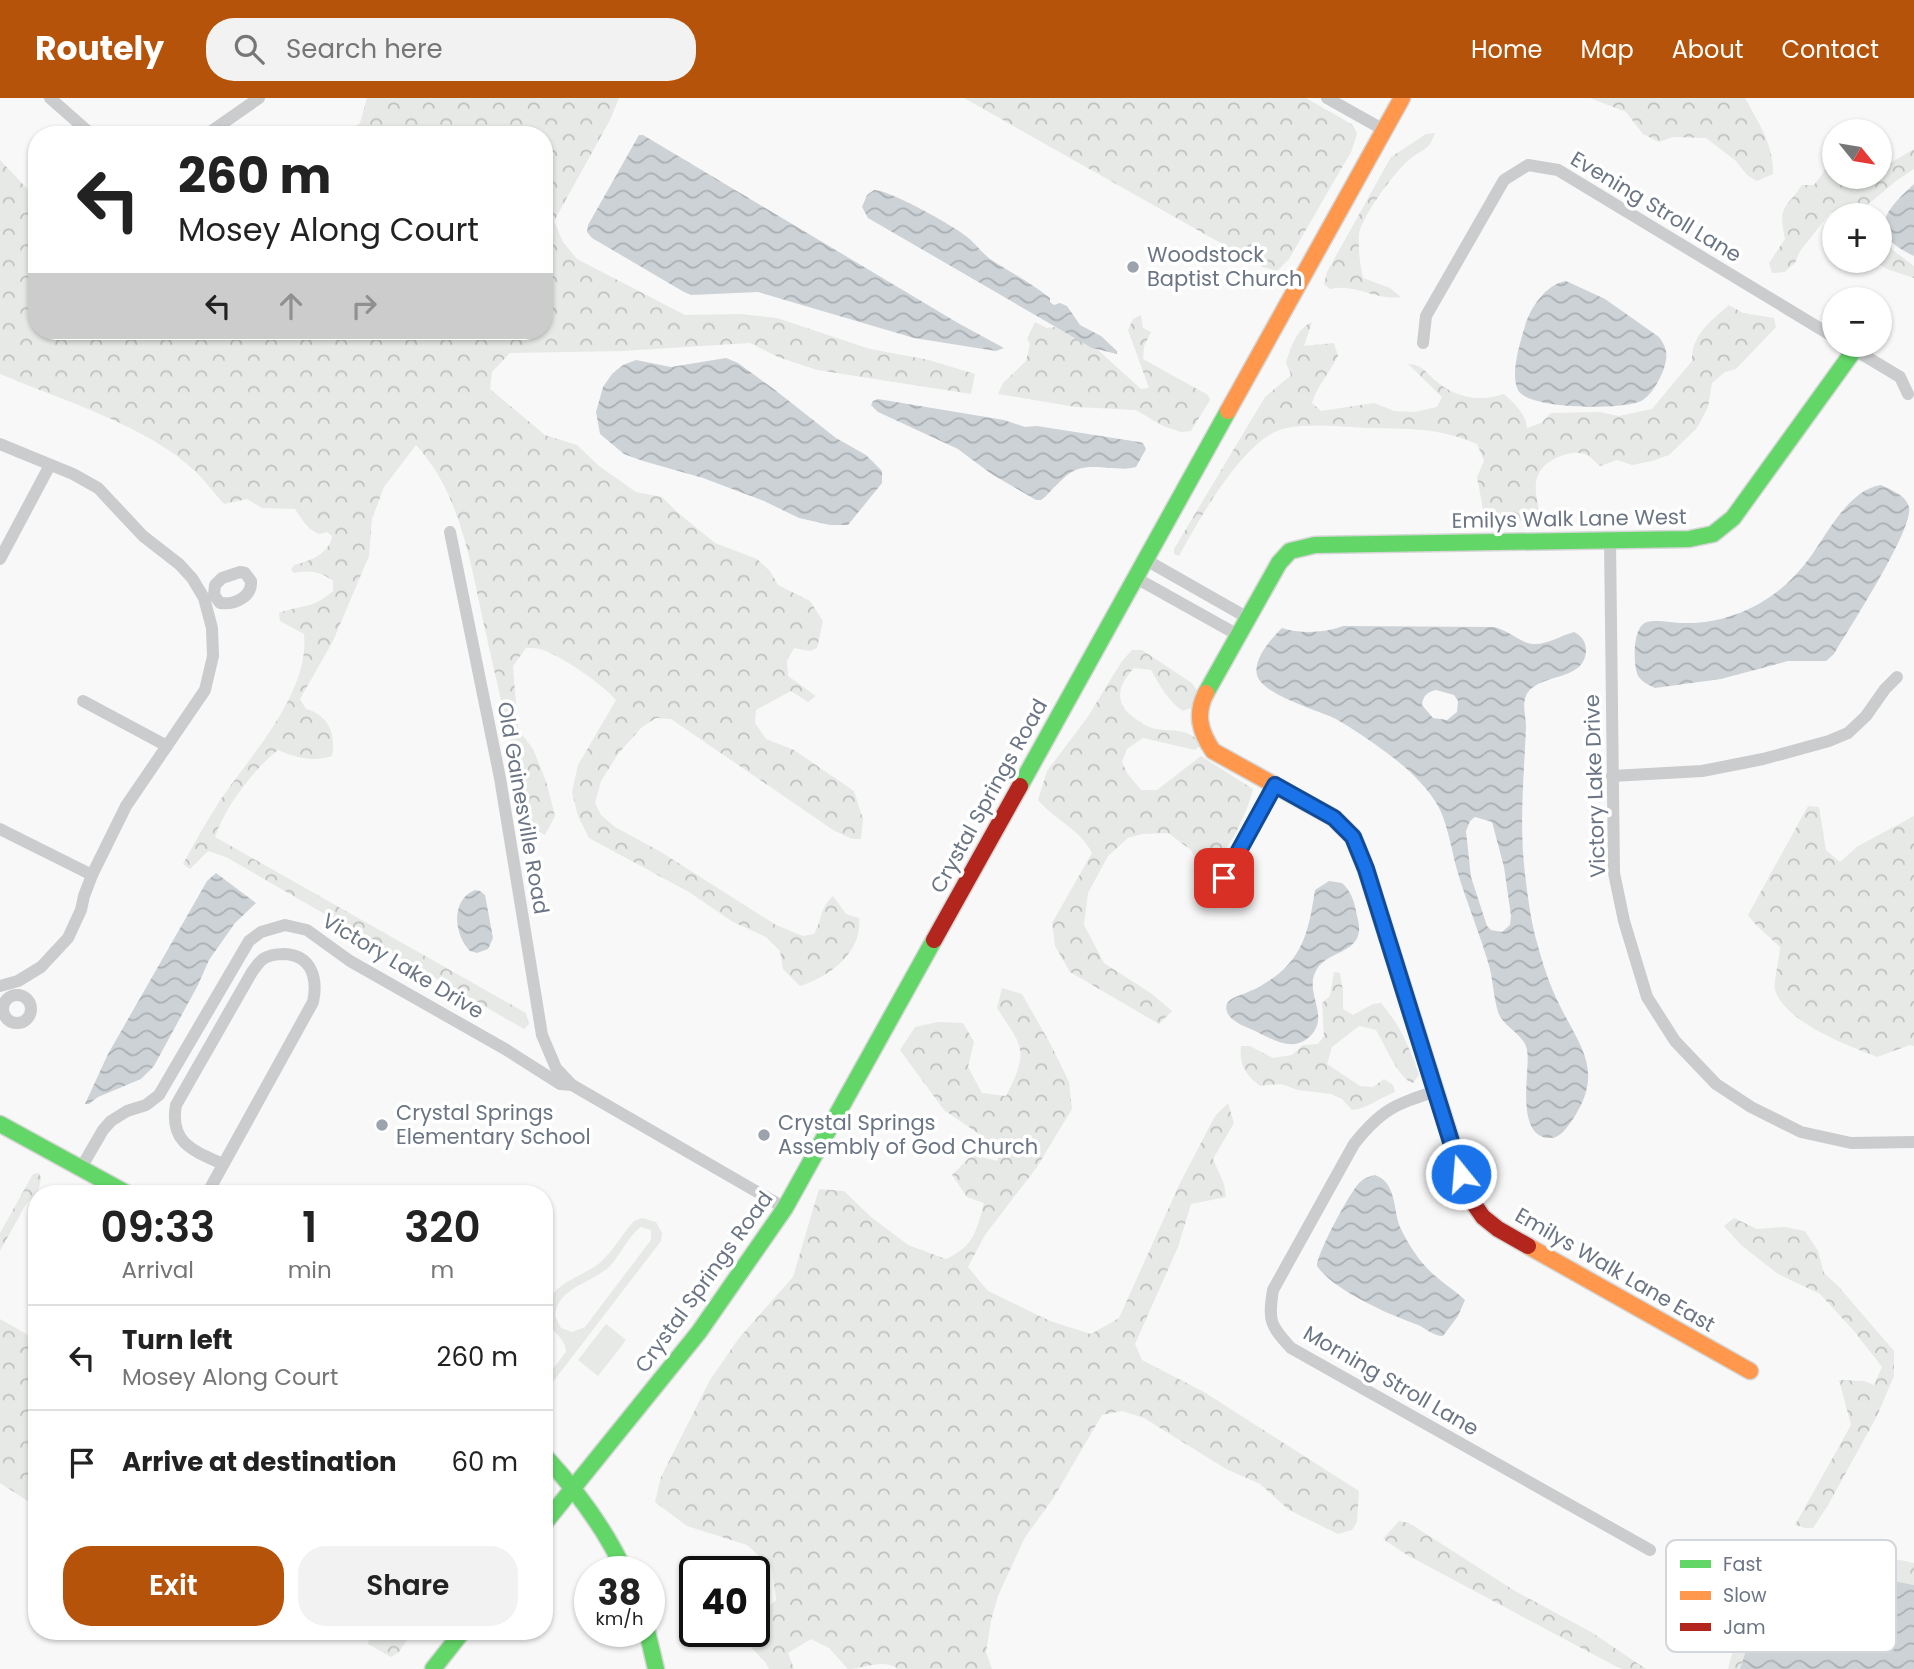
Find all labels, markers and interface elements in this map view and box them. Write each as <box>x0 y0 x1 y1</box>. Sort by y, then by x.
search box <box>206 18 696 81</box>
text: Routely <box>35 25 164 72</box>
icon: search <box>230 30 268 68</box>
text: Search here <box>286 31 443 67</box>
text: Home <box>1471 33 1543 66</box>
text: Map <box>1581 33 1634 66</box>
text: About <box>1672 33 1743 66</box>
text: Contact <box>1781 33 1879 66</box>
north arrow <box>1822 119 1892 189</box>
map controls <box>1822 119 1892 357</box>
text: 260 m <box>178 142 331 210</box>
street label: Evening Stroll Lane <box>1565 144 1747 269</box>
icon: left <box>63 154 154 245</box>
button: + <box>1822 203 1892 273</box>
text: Mosey Along Court <box>178 207 479 252</box>
place label: Woodstock Baptist Church <box>1147 240 1302 293</box>
marker: Woodstock Baptist Church <box>1125 259 1141 275</box>
icon: left <box>199 287 237 325</box>
icon: ahead <box>272 287 310 325</box>
icon: right <box>345 287 383 325</box>
button: − <box>1822 287 1892 357</box>
street label: Emilys Walk Lane West <box>1451 502 1687 535</box>
street label: Crystal Springs Road <box>923 693 1054 898</box>
street label: Victory Lake Drive <box>1577 694 1612 878</box>
street label: Old Gainesville Road <box>491 699 556 916</box>
pin <box>1194 848 1254 908</box>
icon: arrive <box>1205 859 1243 897</box>
street label: Victory Lake Drive <box>317 906 490 1025</box>
place label: Crystal Springs Elementary School <box>396 1098 591 1151</box>
place label: Crystal Springs Assembly of God Church <box>778 1108 1038 1161</box>
marker: Crystal Springs Elementary School <box>374 1117 390 1133</box>
marker: Crystal Springs Assembly of God Church <box>756 1127 772 1143</box>
position arrow <box>1424 1137 1498 1211</box>
street label: Crystal Springs Road <box>628 1185 779 1378</box>
text: 09:33 <box>100 1198 215 1257</box>
text: 1 <box>302 1198 317 1257</box>
text: 320 <box>404 1198 481 1257</box>
street label: Emilys Walk Lane East <box>1510 1200 1721 1339</box>
text: Arrival <box>122 1254 194 1286</box>
text: min <box>288 1254 332 1286</box>
text: m <box>430 1254 454 1286</box>
street label: Morning Stroll Lane <box>1298 1318 1484 1443</box>
text: Turn left <box>122 1322 233 1358</box>
icon: left <box>63 1339 101 1377</box>
text: 260 m <box>436 1339 518 1375</box>
text: Mosey Along Court <box>122 1361 338 1393</box>
icon: arrive <box>63 1444 101 1482</box>
text: Arrive at destination <box>122 1444 397 1480</box>
text: 60 m <box>451 1444 518 1480</box>
legend <box>1666 1540 1896 1652</box>
button: Exit <box>63 1546 284 1626</box>
button: Share <box>298 1546 518 1626</box>
text: Fast <box>1723 1551 1762 1578</box>
speed limit sign: 40 <box>679 1556 770 1647</box>
text: 38 <box>598 1568 641 1617</box>
text: Slow <box>1723 1582 1767 1609</box>
text: km/h <box>596 1606 643 1631</box>
text: Jam <box>1723 1614 1765 1641</box>

